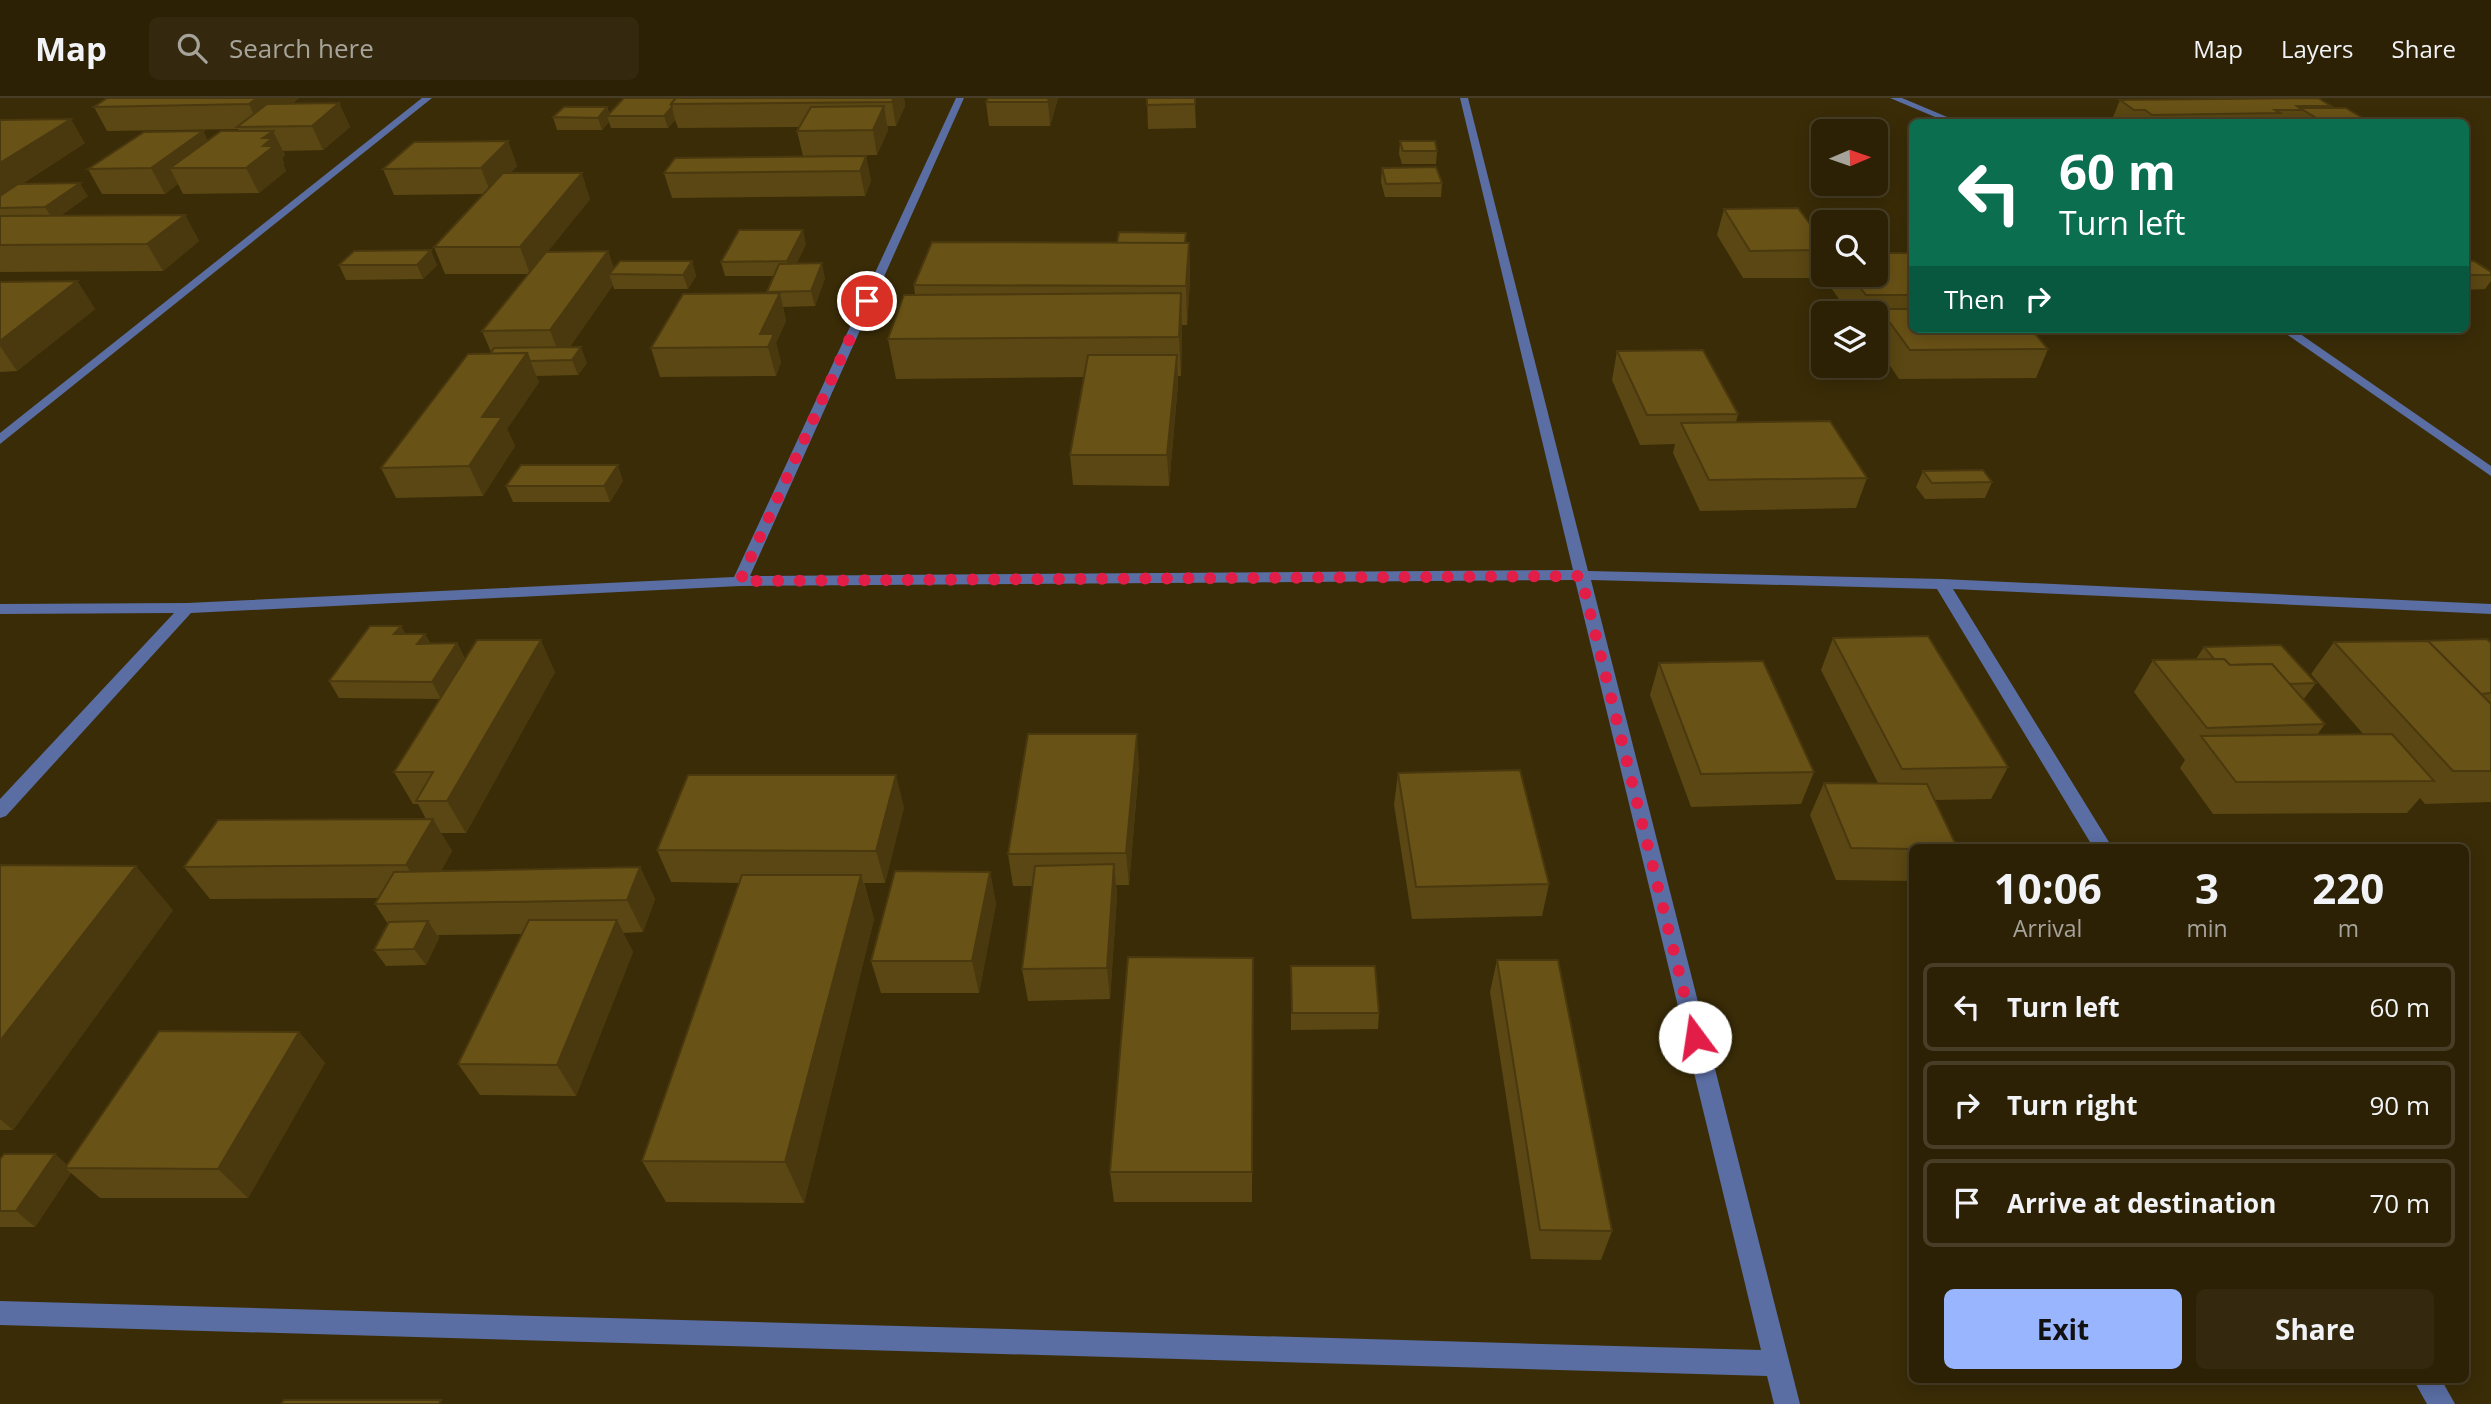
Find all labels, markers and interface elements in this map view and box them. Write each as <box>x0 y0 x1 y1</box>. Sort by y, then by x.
search box <box>149 17 639 80</box>
text: Map <box>35 26 107 71</box>
icon: search <box>173 29 211 67</box>
text: Search here <box>229 30 374 66</box>
text: Map <box>2193 32 2243 65</box>
text: Layers <box>2281 32 2354 65</box>
text: Share <box>2392 32 2456 65</box>
north arrow <box>1811 119 1888 196</box>
map controls <box>1811 119 1888 378</box>
text: 60 m <box>2059 138 2176 204</box>
icon: left <box>1944 147 2035 238</box>
text: Turn left <box>2059 201 2185 244</box>
button: search <box>1811 210 1888 287</box>
pin <box>837 271 897 331</box>
icon: right <box>2019 280 2057 318</box>
text: Then <box>1944 281 2005 317</box>
icon: arrive <box>848 282 886 320</box>
button: layers <box>1811 301 1888 378</box>
text: 10:06 <box>1994 859 2102 916</box>
text: 3 <box>2195 859 2219 916</box>
text: 220 <box>2312 859 2384 916</box>
text: Arrival <box>2013 912 2082 944</box>
text: min <box>2186 912 2228 944</box>
text: m <box>2338 912 2359 944</box>
icon: left <box>1948 988 1986 1026</box>
text: Turn left <box>2007 989 2119 1025</box>
text: 60 m <box>2369 989 2430 1025</box>
position arrow <box>1658 1000 1732 1074</box>
icon: right <box>1948 1086 1986 1124</box>
text: Turn right <box>2007 1087 2138 1123</box>
text: 90 m <box>2369 1087 2430 1123</box>
icon: arrive <box>1948 1184 1986 1222</box>
text: Arrive at destination <box>2007 1185 2276 1221</box>
text: 70 m <box>2369 1185 2430 1221</box>
button: Exit <box>1944 1289 2182 1369</box>
button: Share <box>2196 1289 2434 1369</box>

